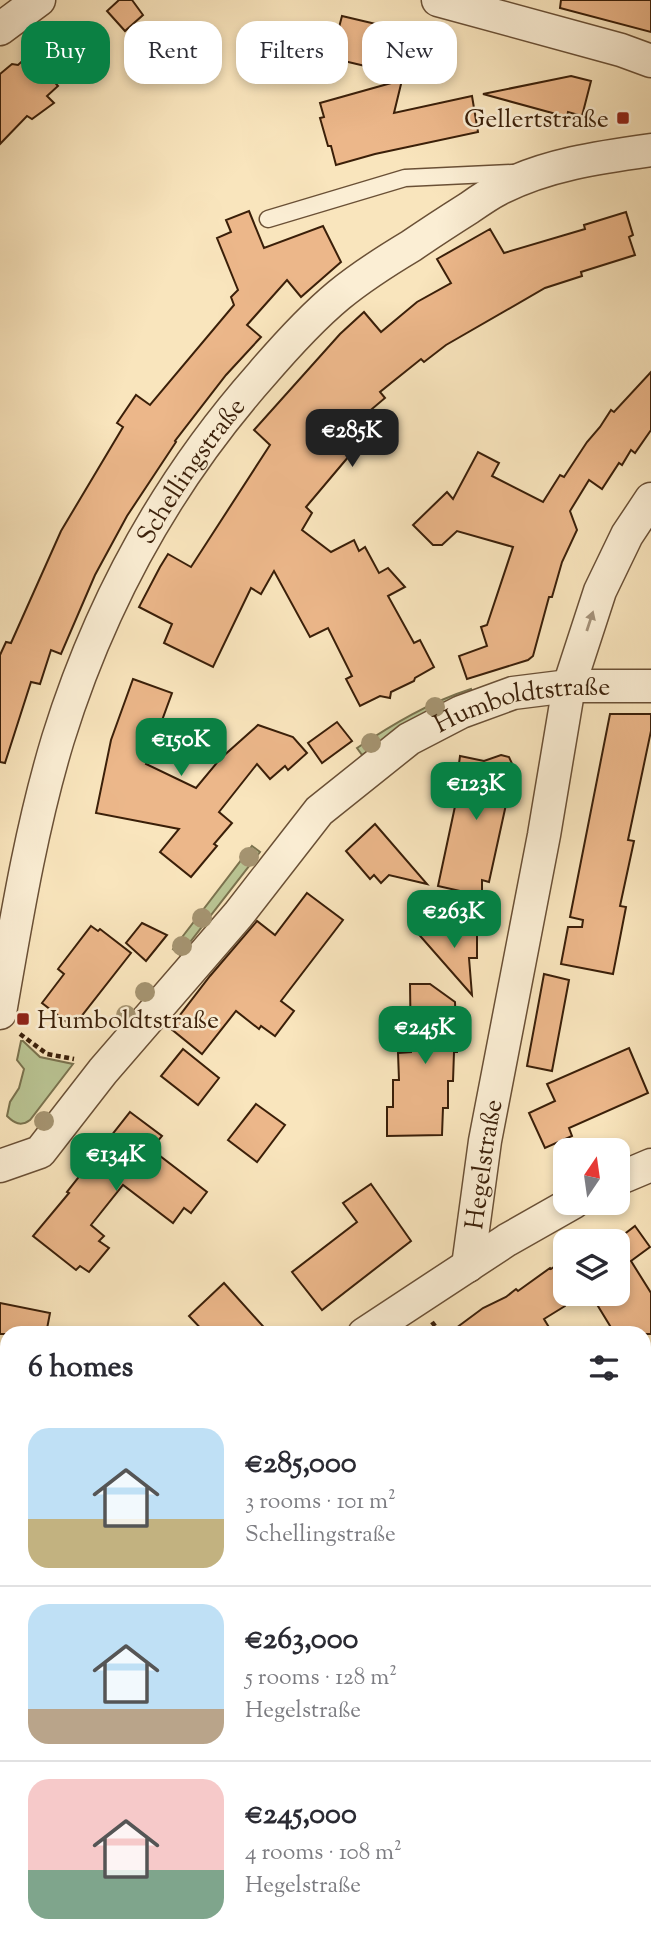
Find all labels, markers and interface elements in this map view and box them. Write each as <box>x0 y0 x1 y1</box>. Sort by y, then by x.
chip: Buy <box>21 21 110 84</box>
chip: Rent <box>124 21 222 84</box>
chip: Filters <box>236 21 348 84</box>
chip: New <box>362 21 457 84</box>
place label: Gellertstraße <box>464 102 609 139</box>
marker: Gellertstraße <box>615 110 631 126</box>
street label: Schellingstraße <box>129 391 255 552</box>
pin: €285K <box>303 410 401 469</box>
text: €285K <box>322 415 382 448</box>
one-way arrow <box>585 611 596 632</box>
street label: Humboldtstraße <box>428 670 610 744</box>
pin: €150K <box>132 718 230 778</box>
text: €150K <box>152 724 210 757</box>
pin: €123K <box>427 762 525 822</box>
text: €123K <box>447 768 505 801</box>
pin: €263K <box>405 890 503 950</box>
text: €263K <box>423 896 485 929</box>
place label: Humboldtstraße <box>37 1003 219 1040</box>
pin: €245K <box>376 1006 474 1066</box>
marker: Humboldtstraße <box>15 1011 31 1027</box>
text: €245K <box>395 1012 455 1045</box>
street label: Hegelstraße <box>457 1096 514 1232</box>
pin: €134K <box>67 1134 165 1193</box>
north arrow <box>553 1138 630 1214</box>
map controls <box>553 1138 630 1306</box>
text: €134K <box>86 1139 146 1172</box>
button: layers <box>553 1229 630 1306</box>
text: 6 homes <box>28 1347 133 1390</box>
icon: filters <box>585 1349 623 1387</box>
text: €285,000 <box>245 1443 357 1486</box>
icon: home <box>84 1456 168 1540</box>
text: 3 rooms · 101 m² <box>245 1486 396 1519</box>
text: Schellingstraße <box>245 1519 396 1552</box>
text: €263,000 <box>245 1619 358 1662</box>
icon: home <box>84 1632 168 1716</box>
text: 5 rooms · 128 m² <box>245 1662 397 1695</box>
text: Hegelstraße <box>245 1695 361 1728</box>
text: €245,000 <box>245 1794 357 1837</box>
icon: home <box>84 1807 168 1891</box>
text: 4 rooms · 108 m² <box>245 1837 402 1870</box>
text: Hegelstraße <box>245 1870 361 1903</box>

